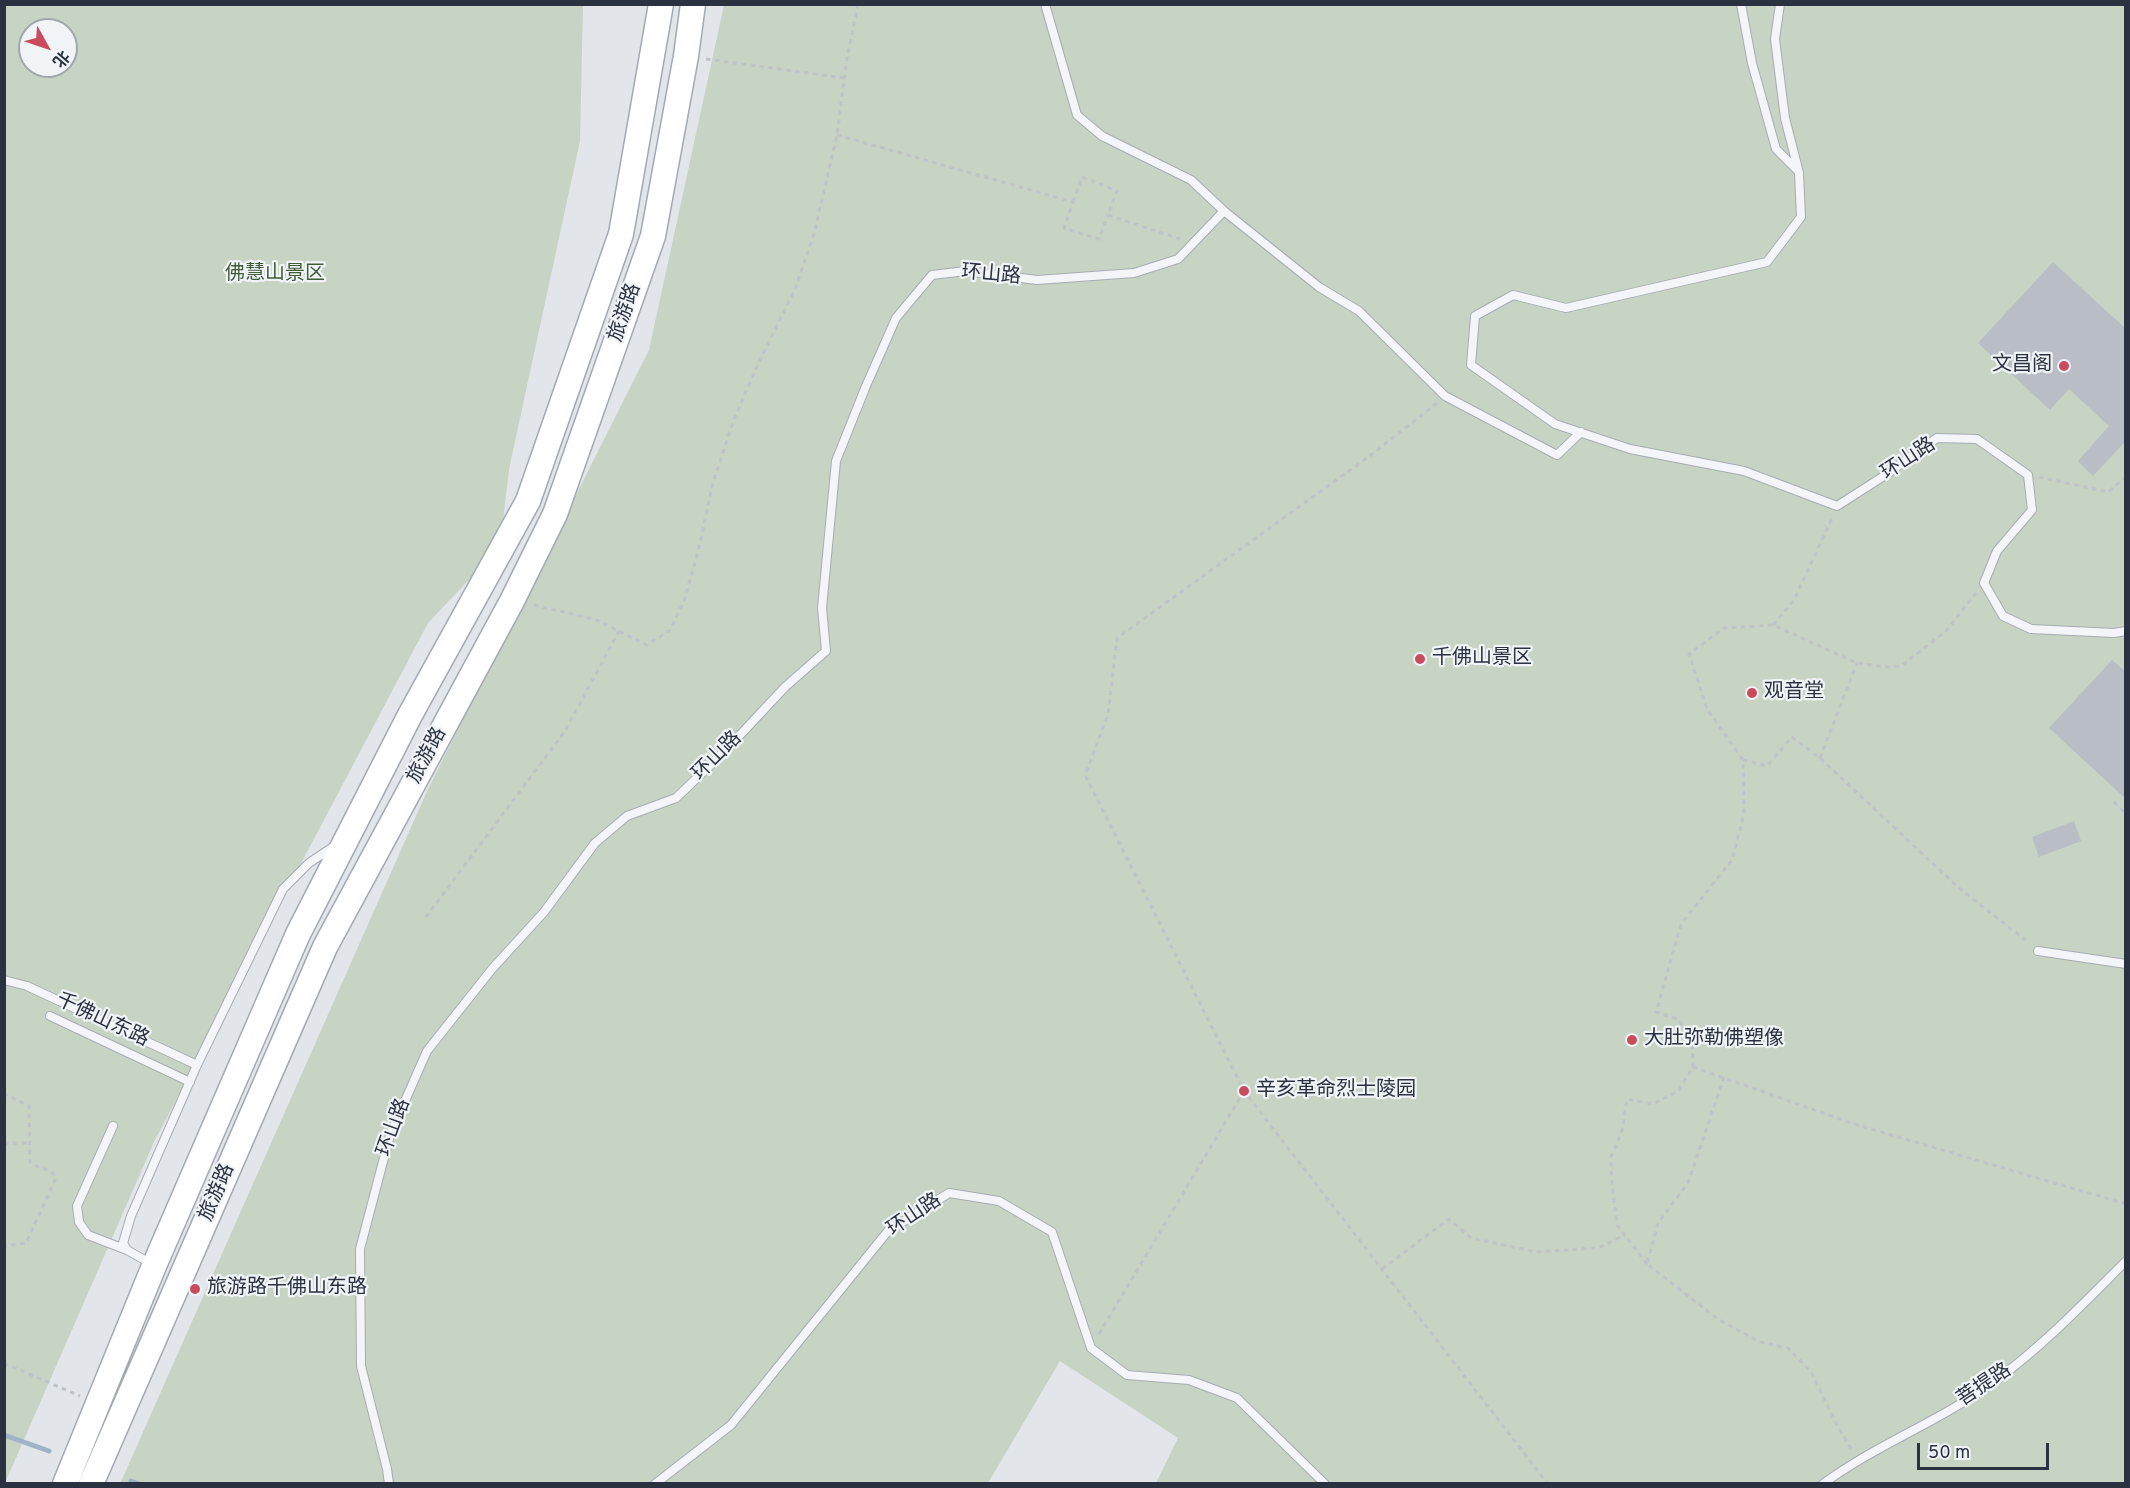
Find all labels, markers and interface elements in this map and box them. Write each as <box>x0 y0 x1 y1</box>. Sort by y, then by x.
north arrow <box>18 18 78 78</box>
text: 北 <box>47 46 73 71</box>
street label: 环山路 <box>960 261 1022 291</box>
park label: 佛慧山景区 <box>225 263 325 287</box>
street label: 旅游路 <box>605 281 647 345</box>
place label: 文昌阁 <box>1992 354 2052 378</box>
marker: 文昌阁 <box>2057 359 2071 373</box>
street label: 环山路 <box>1877 434 1941 486</box>
place label: 千佛山景区 <box>1432 647 1532 671</box>
marker: 千佛山景区 <box>1413 652 1427 666</box>
place label: 观音堂 <box>1764 681 1824 705</box>
marker: 观音堂 <box>1745 686 1759 700</box>
street label: 旅游路 <box>403 724 453 788</box>
street label: 环山路 <box>688 727 748 787</box>
street label: 千佛山东路 <box>52 989 152 1053</box>
place label: 大肚弥勒佛塑像 <box>1644 1028 1784 1052</box>
marker: 大肚弥勒佛塑像 <box>1625 1033 1639 1047</box>
place label: 辛亥革命烈士陵园 <box>1256 1079 1416 1103</box>
marker: 辛亥革命烈士陵园 <box>1237 1084 1251 1098</box>
street label: 环山路 <box>373 1096 417 1160</box>
street label: 旅游路 <box>195 1161 241 1225</box>
street label: 环山路 <box>883 1189 947 1243</box>
place label: 旅游路千佛山东路 <box>207 1277 367 1301</box>
marker: 旅游路千佛山东路 <box>188 1282 202 1296</box>
street label: 菩提路 <box>1953 1359 2017 1413</box>
scale bar <box>1920 1431 2052 1469</box>
text: 50 m <box>1928 1442 1970 1465</box>

